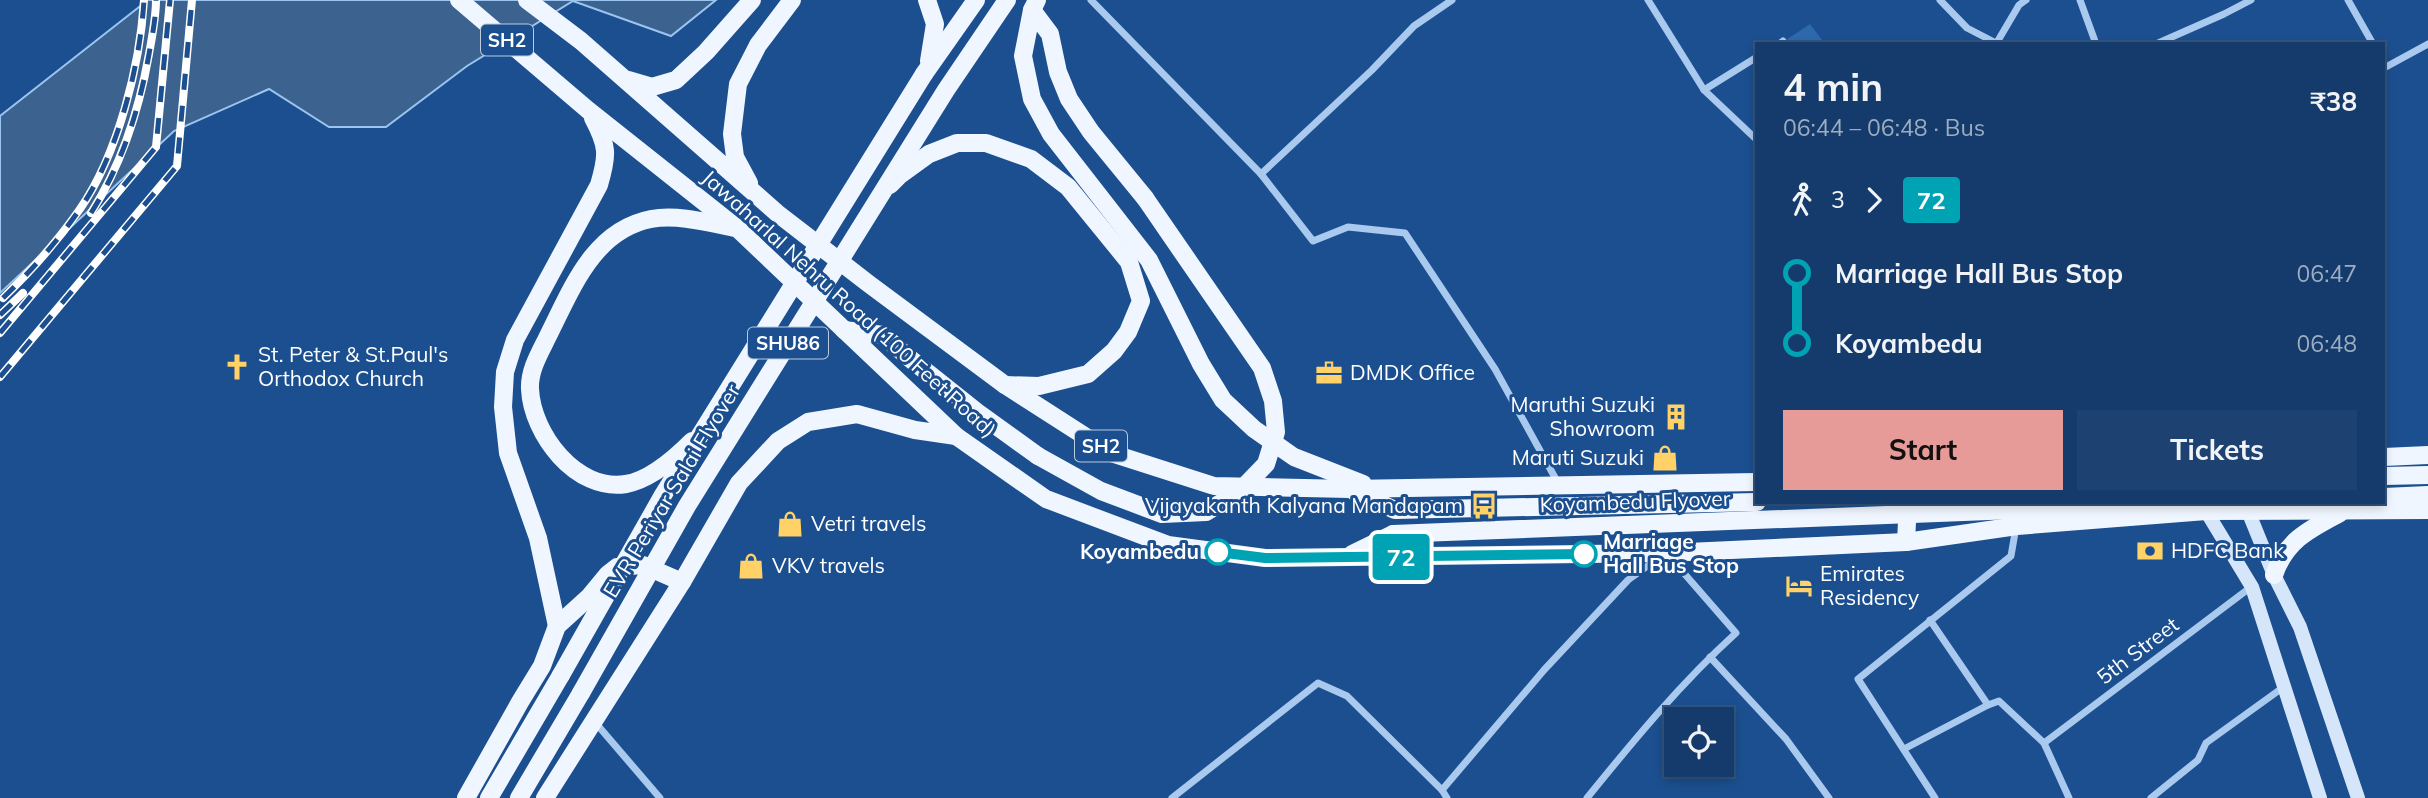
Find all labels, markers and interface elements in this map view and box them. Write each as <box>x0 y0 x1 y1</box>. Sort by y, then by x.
road number: SH2 <box>481 24 533 56</box>
text: 4 min <box>1783 63 1883 111</box>
text: ₹38 <box>2310 85 2357 118</box>
text: 06:44 – 06:48 · Bus <box>1783 113 1985 142</box>
street label: Jawaharlal Nehru Road (100 Feet Road) <box>697 164 1002 443</box>
icon: walk <box>1783 181 1821 219</box>
icon: forward <box>1855 181 1893 219</box>
text: 3 <box>1831 185 1845 214</box>
text: 72 <box>1917 185 1946 215</box>
text: Marriage Hall Bus Stop <box>1835 257 2123 290</box>
text: 06:47 <box>2297 259 2357 288</box>
text: Koyambedu <box>1835 327 1982 360</box>
road number: SHU86 <box>748 328 828 358</box>
text: 06:48 <box>2297 329 2357 358</box>
place label: St. Peter & St.Paul's Orthodox Church <box>258 341 448 391</box>
church icon: St. Peter & St.Paul's Orthodox Church <box>222 352 252 382</box>
office icon: DMDK Office <box>1314 358 1344 388</box>
place label: DMDK Office <box>1350 359 1475 385</box>
street label: EVR Periyar Salai Flyover <box>597 379 745 602</box>
place label: Maruthi Suzuki Showroom <box>1510 391 1655 441</box>
building icon: Maruthi Suzuki Showroom <box>1661 402 1691 432</box>
button: Start <box>1783 410 2063 490</box>
button: Tickets <box>2077 410 2357 490</box>
road number: SH2 <box>1075 430 1127 462</box>
shop icon: Maruti Suzuki <box>1650 443 1680 473</box>
place label: Maruti Suzuki <box>1512 444 1644 470</box>
street label: Koyambedu Flyover <box>1539 485 1731 517</box>
bus stop icon: Vijayakanth Kalyana Mandapam <box>1469 491 1499 521</box>
place label: Vijayakanth Kalyana Mandapam <box>1145 492 1463 518</box>
shop icon: Vetri travels <box>775 509 805 539</box>
place label: Vetri travels <box>811 510 927 536</box>
place label: Marriage Hall Bus Stop <box>1603 528 1739 578</box>
line badge: 72 <box>1370 534 1432 580</box>
bank icon: HDFC Bank <box>2135 536 2165 566</box>
place label: HDFC Bank <box>2171 537 2284 563</box>
place label: Koyambedu <box>1080 538 1199 564</box>
marker: Koyambedu <box>1205 539 1231 565</box>
marker: Marriage Hall Bus Stop <box>1571 541 1597 567</box>
text: 72 <box>1387 542 1415 572</box>
shop icon: VKV travels <box>736 551 766 581</box>
place label: VKV travels <box>772 552 885 578</box>
place label: Emirates Residency <box>1820 560 1919 610</box>
hotel icon: Emirates Residency <box>1784 571 1814 601</box>
street label: 5th Street <box>2091 611 2183 689</box>
map controls <box>1664 707 1734 777</box>
button: locate <box>1664 707 1734 777</box>

